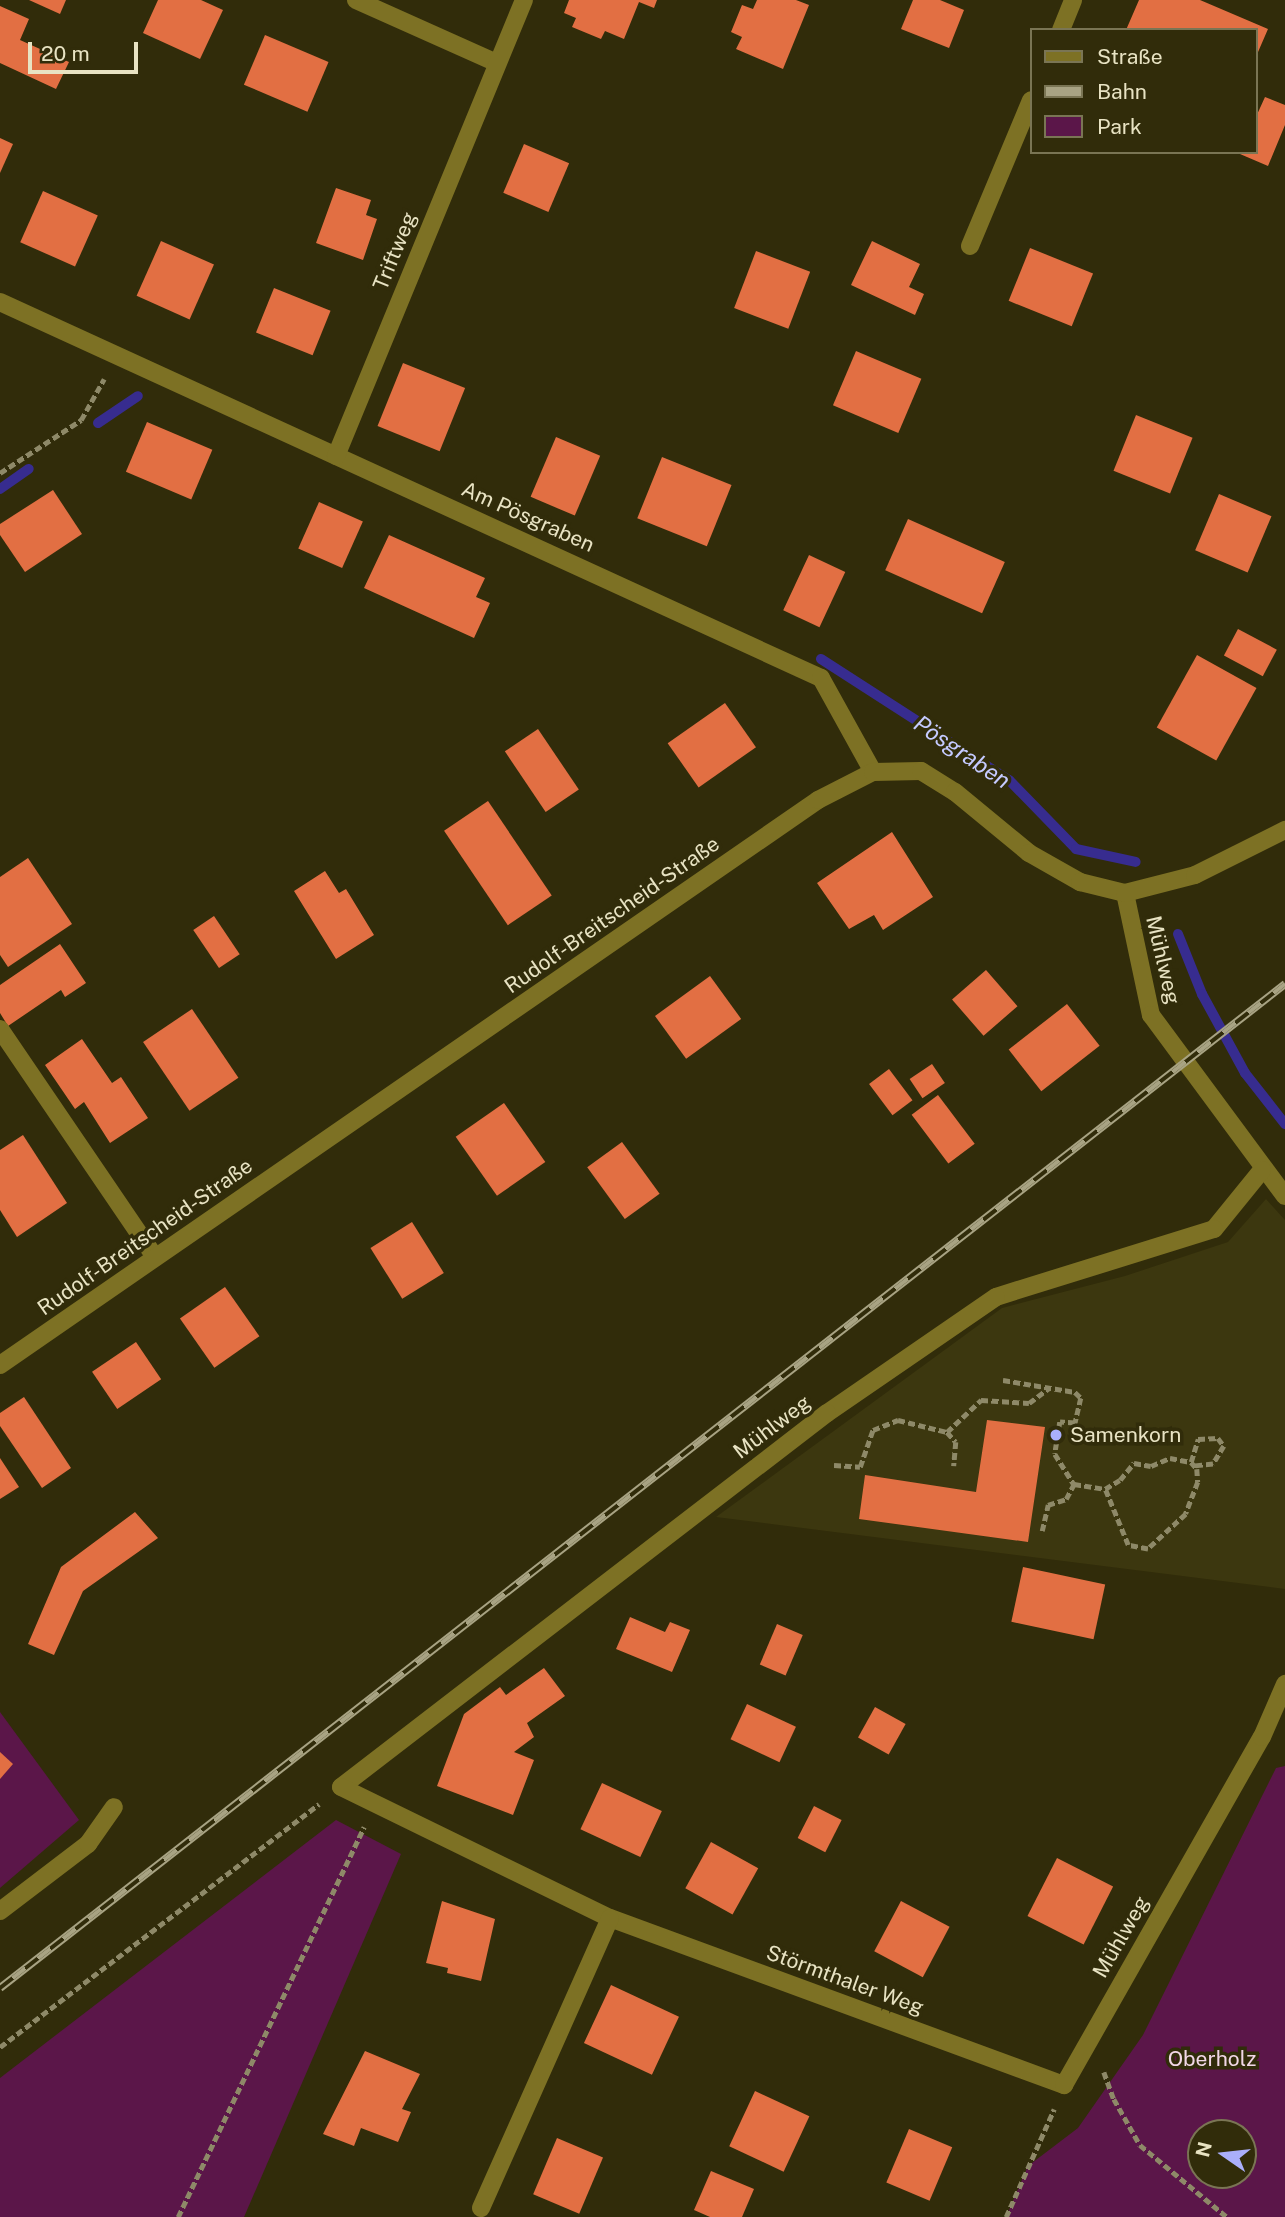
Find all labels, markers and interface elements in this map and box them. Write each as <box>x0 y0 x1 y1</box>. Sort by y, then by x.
scale bar <box>32 28 142 72</box>
legend <box>1030 28 1257 154</box>
text: 20 m <box>41 41 90 66</box>
text: Straße <box>1097 44 1163 69</box>
text: Bahn <box>1097 79 1147 104</box>
text: Park <box>1097 114 1142 139</box>
street label: Triftweg <box>368 208 422 294</box>
street label: Am Pösgraben <box>458 476 598 558</box>
water label: Pösgraben <box>909 710 1015 794</box>
street label: Rudolf-Breitscheid-Straße <box>500 831 724 999</box>
street label: Mühlweg <box>1141 913 1185 1007</box>
street label: Rudolf-Breitscheid-Straße <box>33 1153 257 1321</box>
street label: Mühlweg <box>728 1390 816 1464</box>
place label: Samenkorn <box>1070 1422 1181 1448</box>
marker: Samenkorn <box>1048 1427 1064 1443</box>
street label: Mühlweg <box>1088 1892 1154 1982</box>
street label: Störmthaler Weg <box>763 1940 927 2020</box>
park label: Oberholz <box>1168 2046 1256 2072</box>
north arrow <box>1187 2119 1257 2189</box>
text: N <box>1191 2140 1216 2159</box>

